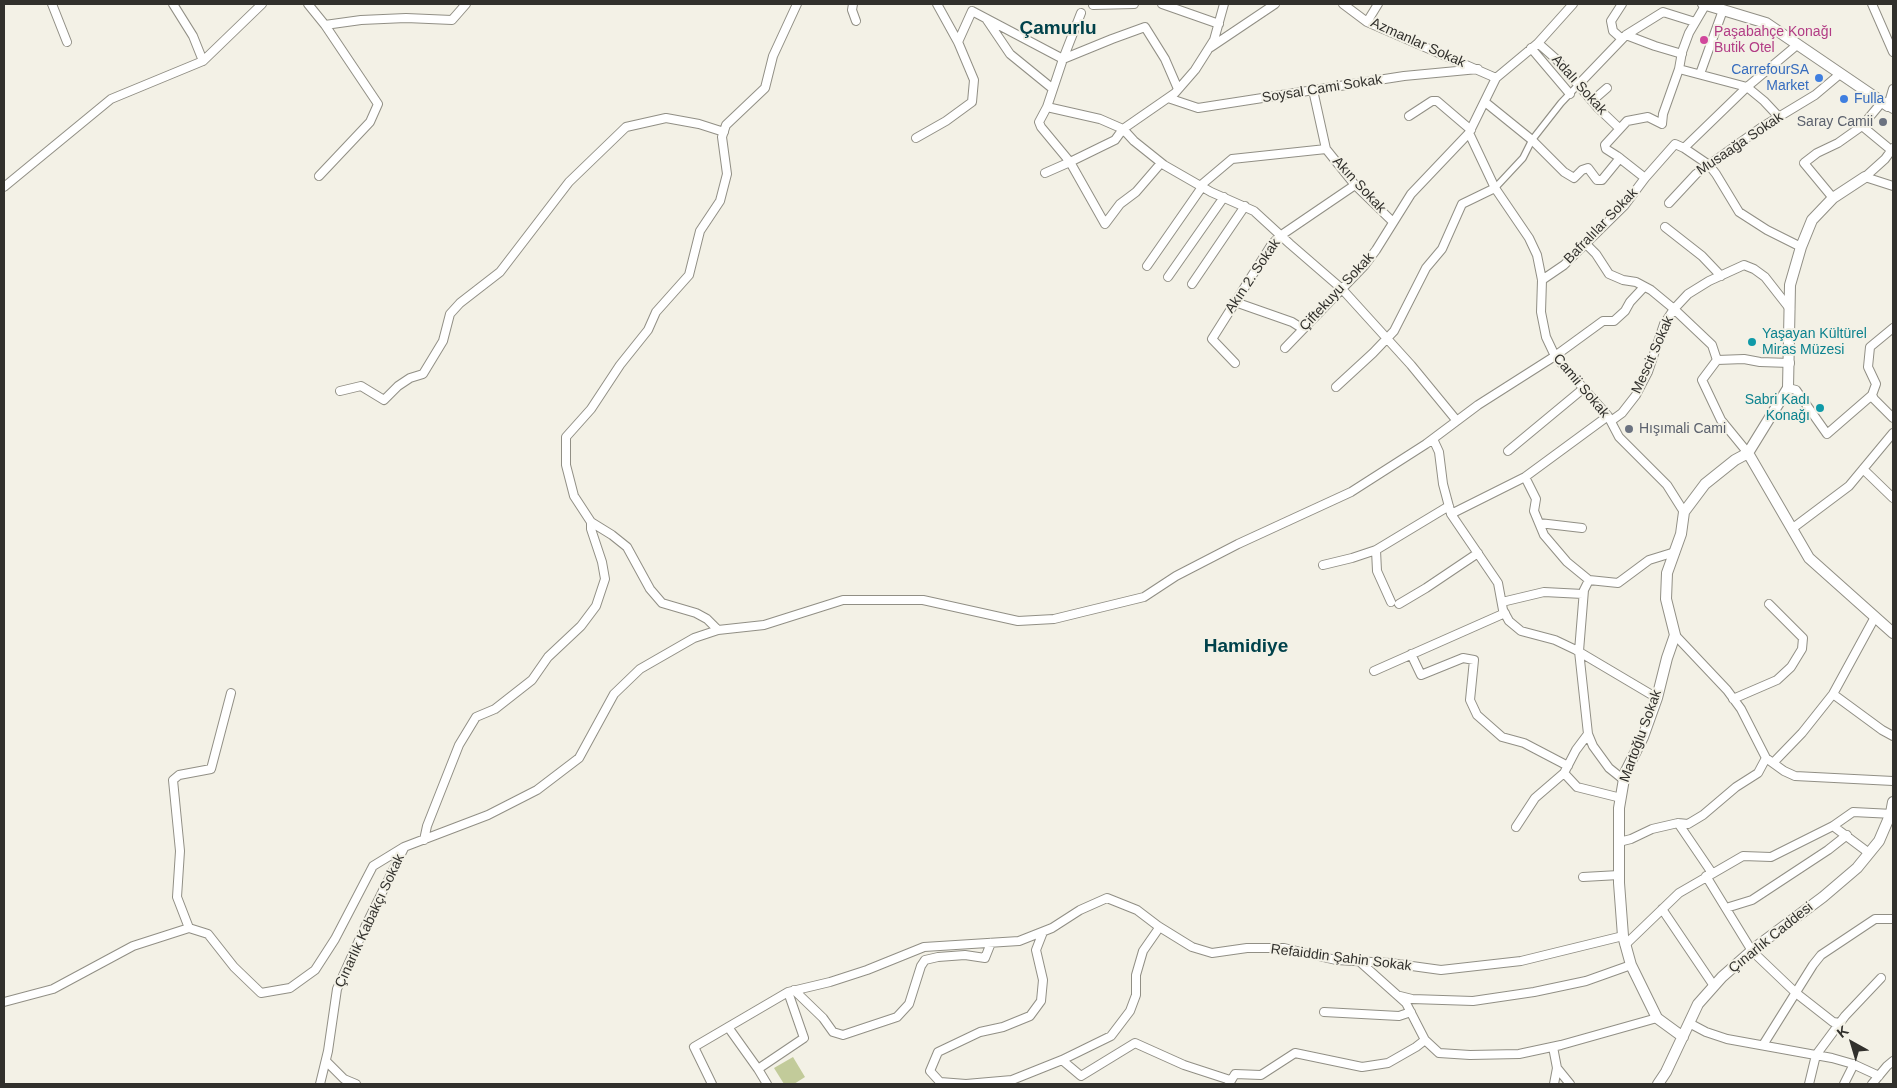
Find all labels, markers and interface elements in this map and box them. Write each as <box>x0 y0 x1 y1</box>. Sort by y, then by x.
street label: Azmanlar Sokak <box>1368 15 1468 71</box>
district label: Çamurlu <box>1019 18 1097 40</box>
place label: Paşabahçe Konağı Butik Otel <box>1714 24 1832 56</box>
marker: Paşabahçe Konağı Butik Otel <box>1698 34 1710 46</box>
street label: Adalı Sokak <box>1548 52 1610 118</box>
place label: CarrefourSA Market <box>1731 62 1809 94</box>
street label: Soysal Cami Sokak <box>1261 71 1383 107</box>
marker: CarrefourSA Market <box>1813 72 1825 84</box>
place label: Fulla <box>1854 91 1884 107</box>
marker: Fulla <box>1838 93 1850 105</box>
street label: Musaağa Sokak <box>1694 109 1786 179</box>
place label: Saray Camii <box>1797 114 1873 130</box>
marker: Saray Camii <box>1877 116 1889 128</box>
street label: Akın Sokak <box>1329 153 1389 217</box>
street label: Bafralılar Sokak <box>1561 185 1641 267</box>
street label: Akın 2. Sokak <box>1222 235 1284 317</box>
street label: Çiftekuyu Sokak <box>1296 249 1378 335</box>
street label: Mescit Sokak <box>1628 314 1678 396</box>
place label: Yaşayan Kültürel Miras Müzesi <box>1762 326 1867 358</box>
marker: Yaşayan Kültürel Miras Müzesi <box>1746 336 1758 348</box>
street label: Camii Sokak <box>1549 351 1613 421</box>
place label: Sabri Kadı Konağı <box>1745 392 1810 424</box>
marker: Sabri Kadı Konağı <box>1814 402 1826 414</box>
place label: Hışımali Cami <box>1639 421 1726 437</box>
marker: Hışımali Cami <box>1623 423 1635 435</box>
district label: Hamidiye <box>1204 636 1288 658</box>
street label: Martoğlu Sokak <box>1616 687 1666 785</box>
street label: Çınarlık Kabakçı Sokak <box>332 852 408 990</box>
street label: Çınarlık Caddesi <box>1726 899 1816 977</box>
street label: Refaiddin Şahin Sokak <box>1270 941 1412 975</box>
north arrow <box>1827 1018 1877 1068</box>
text: K <box>1834 1022 1852 1041</box>

